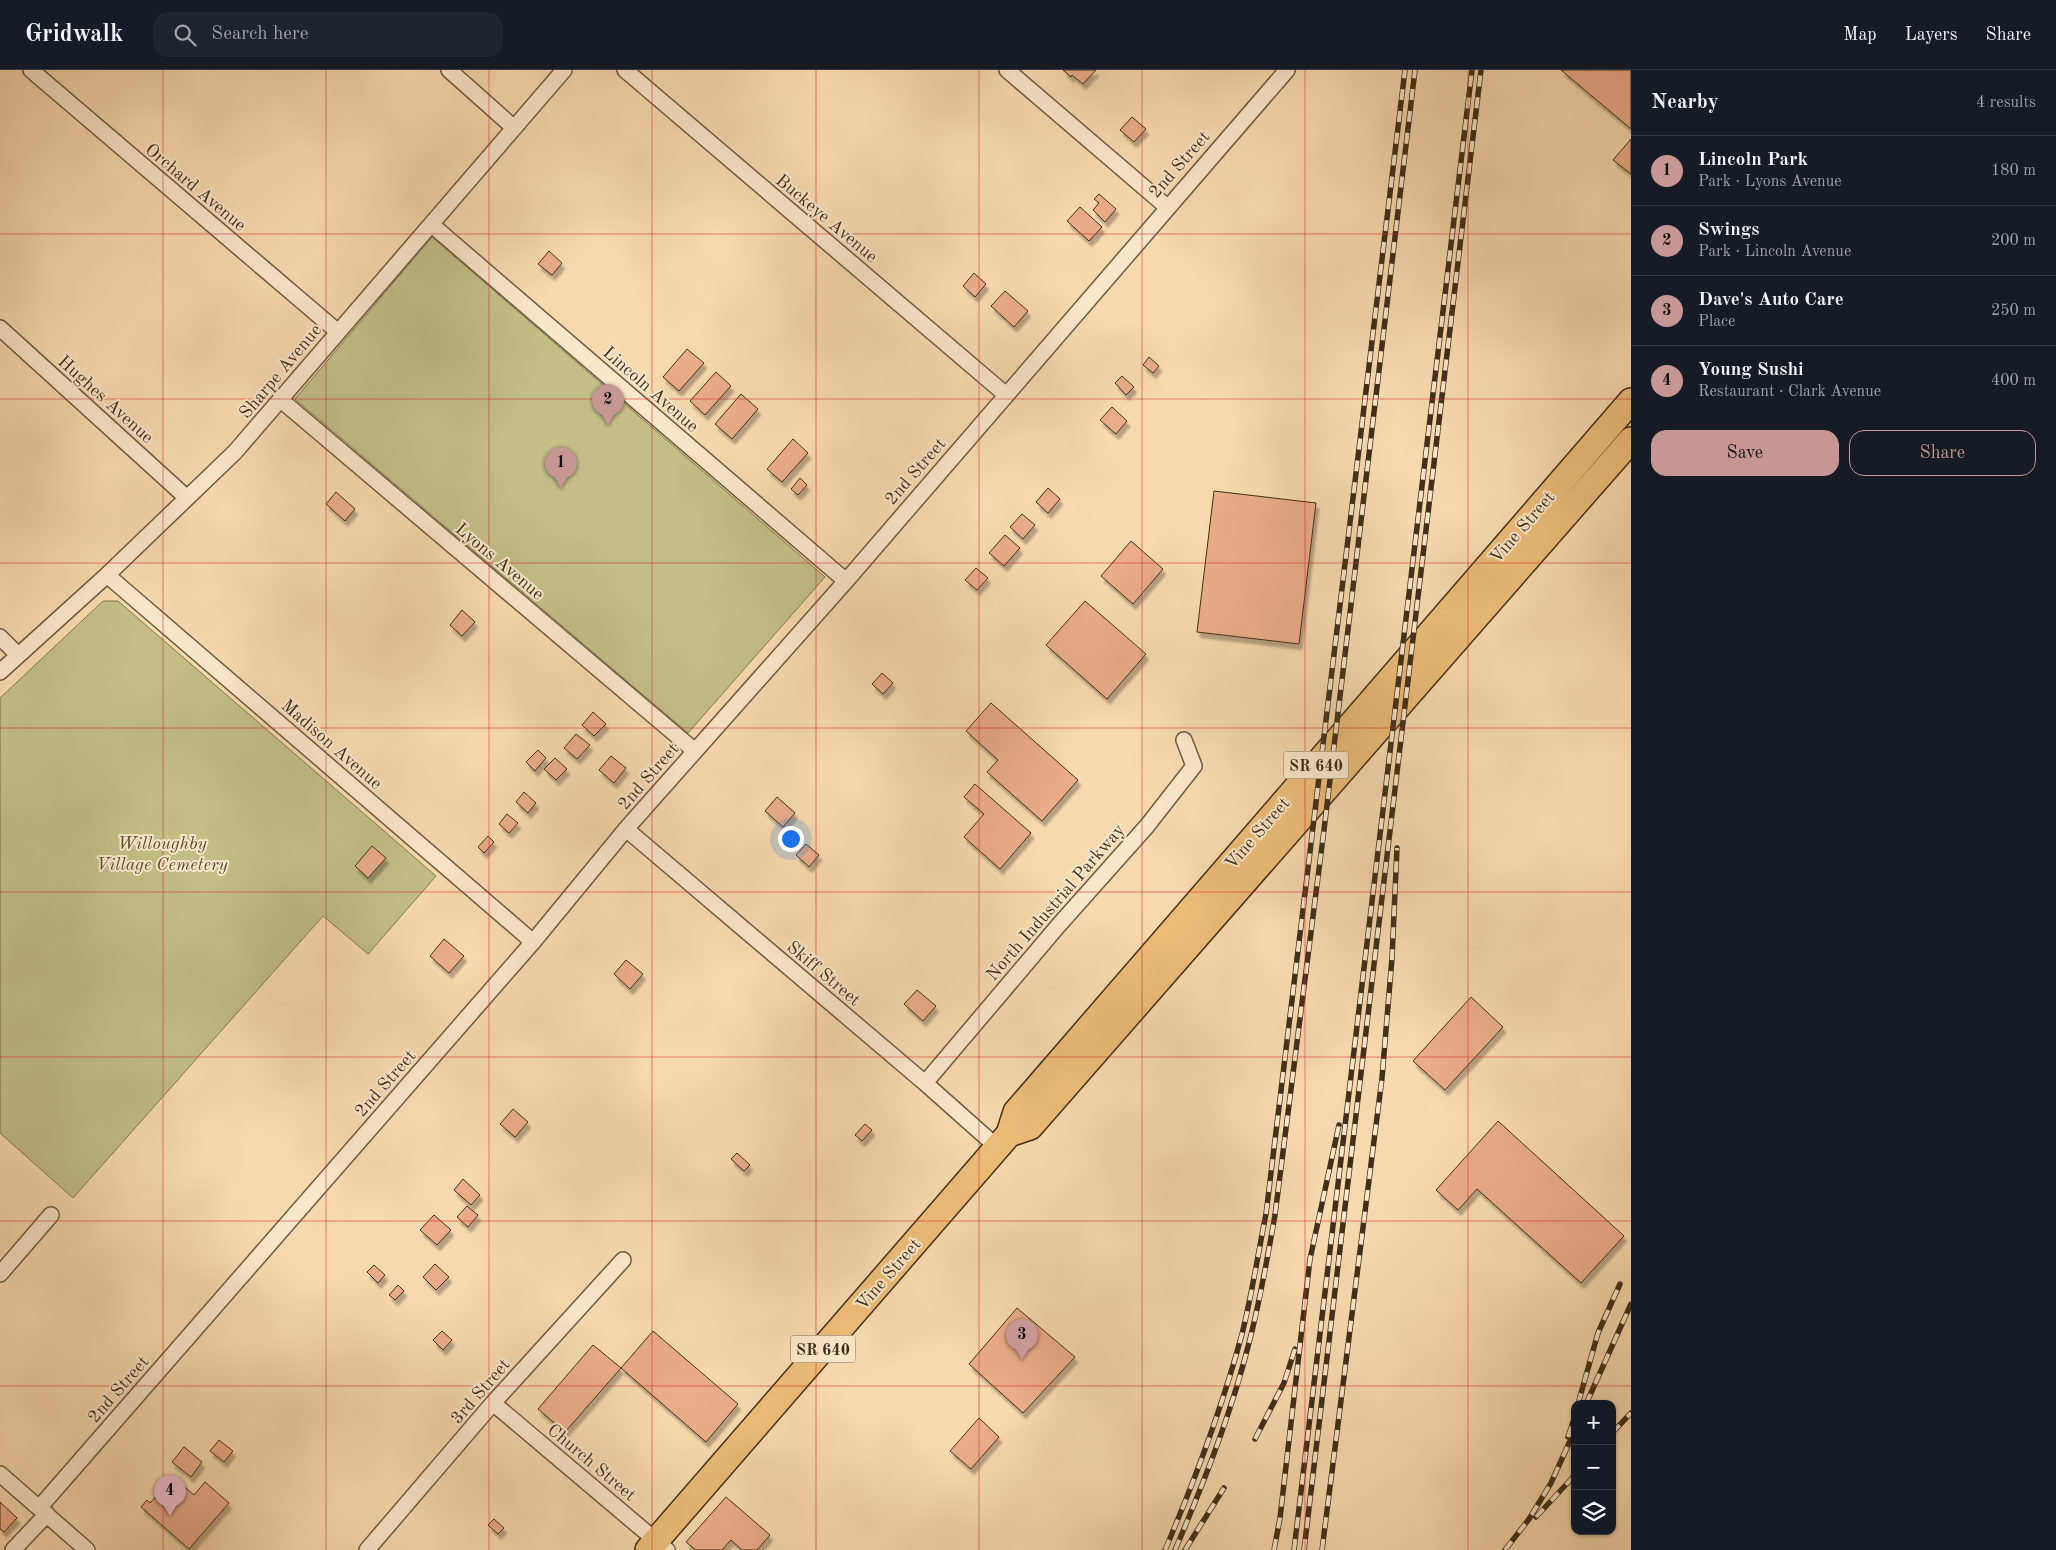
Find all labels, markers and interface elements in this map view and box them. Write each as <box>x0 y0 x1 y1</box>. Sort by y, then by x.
search box <box>153 12 503 57</box>
icon: search <box>171 21 199 49</box>
text: Gridwalk <box>25 23 123 47</box>
text: Search here <box>211 25 309 44</box>
text: Map <box>1843 26 1877 44</box>
text: Layers <box>1905 26 1957 44</box>
text: Share <box>1985 26 2031 44</box>
text: Nearby <box>1651 92 1719 113</box>
text: 4 results <box>1976 95 2036 111</box>
street label: 2nd Street <box>1146 128 1214 202</box>
street label: Orchard Avenue <box>142 141 249 235</box>
text: Lincoln Park <box>1698 151 1808 170</box>
text: 1 <box>1662 163 1672 179</box>
text: 180 m <box>1991 163 2036 179</box>
street label: Buckeye Avenue <box>772 171 881 266</box>
text: Park · Lyons Avenue <box>1698 174 1842 190</box>
text: Swings <box>1698 221 1759 240</box>
text: 2 <box>1662 233 1672 249</box>
text: 200 m <box>1991 233 2036 249</box>
text: Park · Lincoln Avenue <box>1698 244 1851 260</box>
text: Dave's Auto Care <box>1698 291 1844 310</box>
text: 3 <box>1662 303 1672 319</box>
text: 250 m <box>1991 303 2036 319</box>
text: Place <box>1698 314 1735 330</box>
street label: Sharpe Avenue <box>236 321 325 422</box>
street label: Lincoln Avenue <box>599 344 702 436</box>
street label: Hughes Avenue <box>54 352 157 447</box>
text: Young Sushi <box>1698 361 1804 380</box>
text: 4 <box>1662 373 1672 389</box>
text: 400 m <box>1991 373 2036 389</box>
pin: 2 <box>592 384 624 425</box>
text: Restaurant · Clark Avenue <box>1698 384 1881 400</box>
button: Save <box>1651 430 1839 476</box>
button: Share <box>1849 430 2036 476</box>
street label: 2nd Street <box>882 435 950 509</box>
pin: 1 <box>545 447 577 488</box>
street label: Vine Street <box>1487 488 1559 567</box>
street label: Lyons Avenue <box>452 520 547 604</box>
street label: Madison Avenue <box>278 696 385 793</box>
street label: 2nd Street <box>615 740 683 814</box>
road number: SR 640 <box>1284 752 1348 778</box>
street label: Vine Street <box>1222 794 1294 873</box>
street label: North Industrial Parkway <box>983 821 1129 984</box>
your location <box>778 826 804 852</box>
park label: Willoughby Village Cemetery <box>96 835 229 874</box>
street label: Skiff Street <box>783 938 864 1010</box>
street label: 2nd Street <box>352 1047 420 1121</box>
street label: Vine Street <box>853 1235 925 1314</box>
pin: 3 <box>1006 1319 1038 1360</box>
road number: SR 640 <box>790 1336 856 1362</box>
street label: 2nd Street <box>85 1353 153 1427</box>
street label: 3rd Street <box>448 1356 514 1428</box>
map controls <box>1571 1400 1616 1535</box>
button: + <box>1571 1400 1616 1445</box>
street label: Church Street <box>544 1421 639 1505</box>
button: − <box>1571 1445 1616 1490</box>
pin: 4 <box>154 1475 186 1516</box>
button: layers <box>1571 1490 1616 1535</box>

